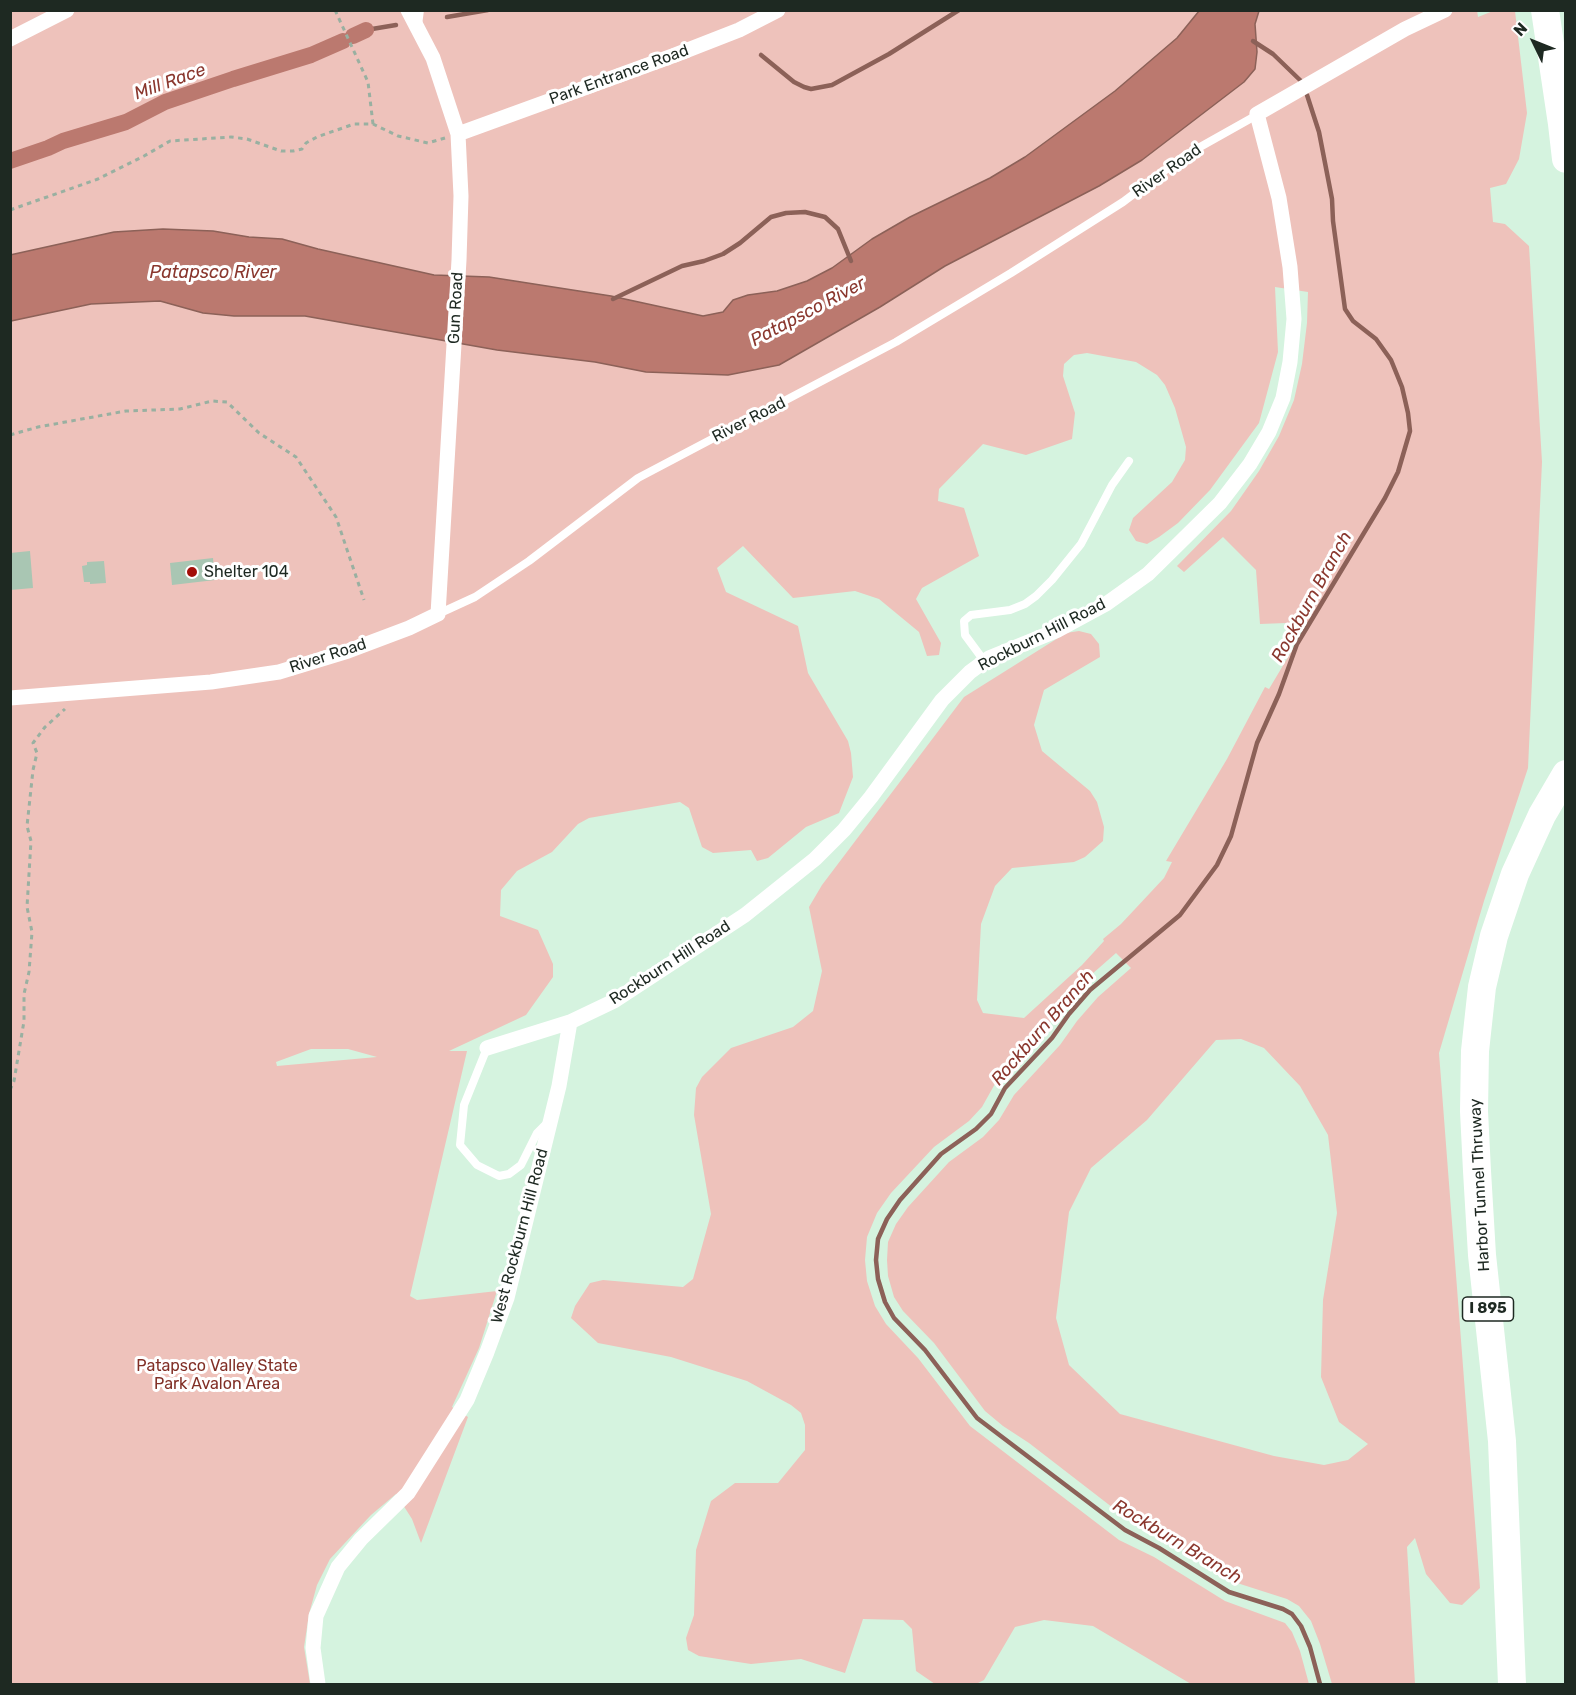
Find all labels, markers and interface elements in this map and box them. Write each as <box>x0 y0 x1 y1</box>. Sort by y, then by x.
north arrow <box>1504 12 1564 72</box>
text: N <box>1510 19 1531 40</box>
street label: Park Entrance Road <box>547 41 691 109</box>
water label: Mill Race <box>131 59 209 105</box>
street label: River Road <box>1129 140 1205 202</box>
water label: Patapsco River <box>150 262 276 284</box>
street label: Gun Road <box>445 272 467 344</box>
water label: Patapsco River <box>747 273 869 351</box>
street label: River Road <box>709 393 789 447</box>
water label: Rockburn Branch <box>1267 528 1357 666</box>
place label: Shelter 104 <box>204 562 289 582</box>
marker: Shelter 104 <box>185 565 199 579</box>
street label: Rockburn Hill Road <box>975 595 1109 675</box>
street label: River Road <box>287 635 369 677</box>
street label: Rockburn Hill Road <box>606 917 734 1009</box>
water label: Rockburn Branch <box>987 966 1099 1090</box>
street label: Harbor Tunnel Thruway <box>1466 1098 1494 1272</box>
street label: West Rockburn Hill Road <box>487 1146 553 1326</box>
road number: I 895 <box>1462 1297 1514 1321</box>
park label: Patapsco Valley State Park Avalon Area <box>136 1356 298 1394</box>
water label: Rockburn Branch <box>1109 1495 1245 1589</box>

